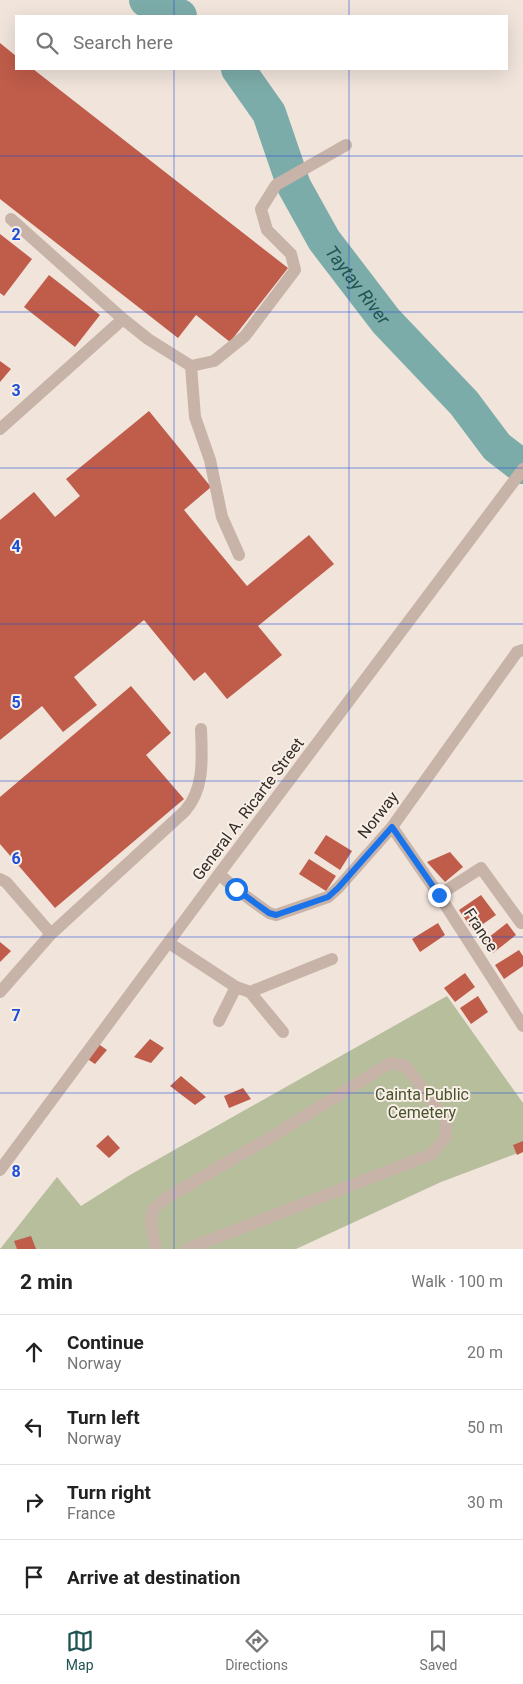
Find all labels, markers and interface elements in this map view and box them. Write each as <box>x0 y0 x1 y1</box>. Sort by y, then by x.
search box <box>15 15 508 70</box>
icon: search <box>33 29 61 57</box>
text: Search here <box>73 31 173 54</box>
text: 2 <box>11 225 21 244</box>
water label: Taytay River <box>321 241 396 329</box>
text: 3 <box>11 381 21 400</box>
text: 4 <box>11 537 21 556</box>
text: 5 <box>11 693 21 712</box>
street label: General A. Ricarte Street <box>188 734 308 884</box>
street label: Norway <box>354 787 402 842</box>
text: 6 <box>11 849 21 868</box>
route start <box>225 878 248 901</box>
route end <box>428 884 451 907</box>
street label: France <box>460 905 502 955</box>
text: 7 <box>11 1006 21 1025</box>
park label: Cainta Public Cemetery <box>375 1085 469 1122</box>
text: 8 <box>11 1162 21 1181</box>
text: 2 min <box>20 1270 73 1294</box>
text: Walk · 100 m <box>411 1272 503 1291</box>
text: Continue <box>67 1331 144 1354</box>
icon: ahead <box>20 1338 48 1366</box>
text: 20 m <box>467 1343 503 1362</box>
text: Norway <box>67 1354 121 1373</box>
text: Turn left <box>67 1406 140 1429</box>
icon: left <box>20 1413 48 1441</box>
text: 50 m <box>467 1418 503 1437</box>
text: Norway <box>67 1429 121 1448</box>
text: Turn right <box>67 1481 151 1504</box>
icon: right <box>20 1488 48 1516</box>
text: 30 m <box>467 1493 503 1512</box>
text: France <box>67 1504 115 1523</box>
icon: arrive <box>20 1563 48 1591</box>
text: Arrive at destination <box>67 1566 240 1589</box>
tab: Map <box>66 1627 94 1673</box>
tab: Directions <box>225 1627 288 1673</box>
tab: Saved <box>419 1627 457 1673</box>

